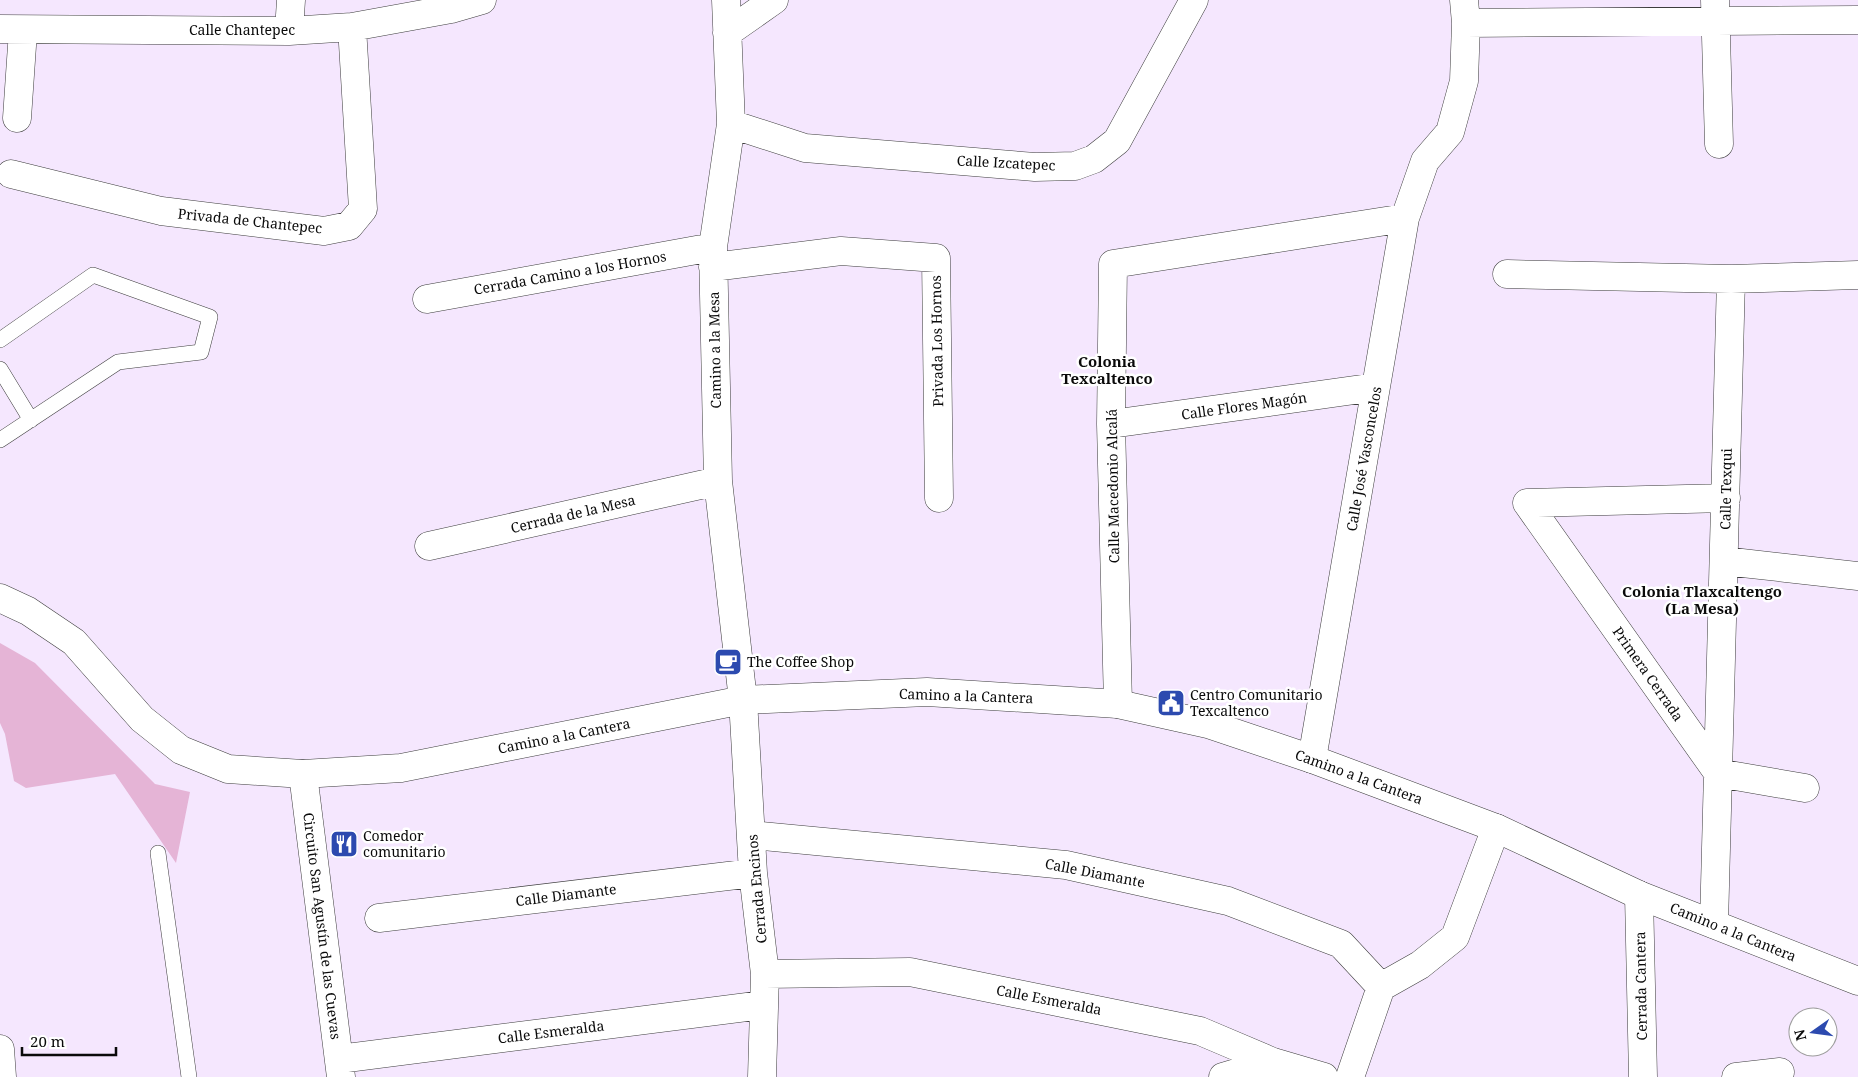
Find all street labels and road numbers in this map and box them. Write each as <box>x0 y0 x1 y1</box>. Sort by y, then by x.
street label: Calle Chantepec <box>189 20 295 39</box>
street label: Calle Izcatepec <box>956 150 1056 175</box>
street label: Privada de Chantepec <box>177 203 323 238</box>
street label: Cerrada Camino a los Hornos <box>472 246 668 299</box>
street label: Privada Los Hornos <box>926 275 947 407</box>
street label: Camino a la Mesa <box>704 291 725 409</box>
street label: Calle José Vasconcelos <box>1341 385 1386 533</box>
street label: Calle Flores Magón <box>1180 387 1308 424</box>
street label: Calle Macedonio Alcalá <box>1102 408 1123 564</box>
street label: Calle Texqui <box>1715 447 1736 530</box>
street label: Cerrada de la Mesa <box>509 490 637 537</box>
street label: Primera Cerrada <box>1609 623 1688 725</box>
street label: Camino a la Cantera <box>899 684 1034 707</box>
street label: Camino a la Cantera <box>496 713 632 758</box>
street label: Camino a la Cantera <box>1293 745 1426 808</box>
street label: Circuito San Agustín de las Cuevas <box>299 811 346 1040</box>
street label: Cerrada Encinos <box>742 834 771 944</box>
street label: Calle Diamante <box>1044 854 1147 892</box>
street label: Calle Diamante <box>514 879 617 910</box>
street label: Camino a la Cantera <box>1667 898 1799 966</box>
street label: Cerrada Cantera <box>1630 931 1651 1041</box>
street label: Calle Esmeralda <box>995 980 1104 1019</box>
street label: Calle Esmeralda <box>497 1016 605 1047</box>

